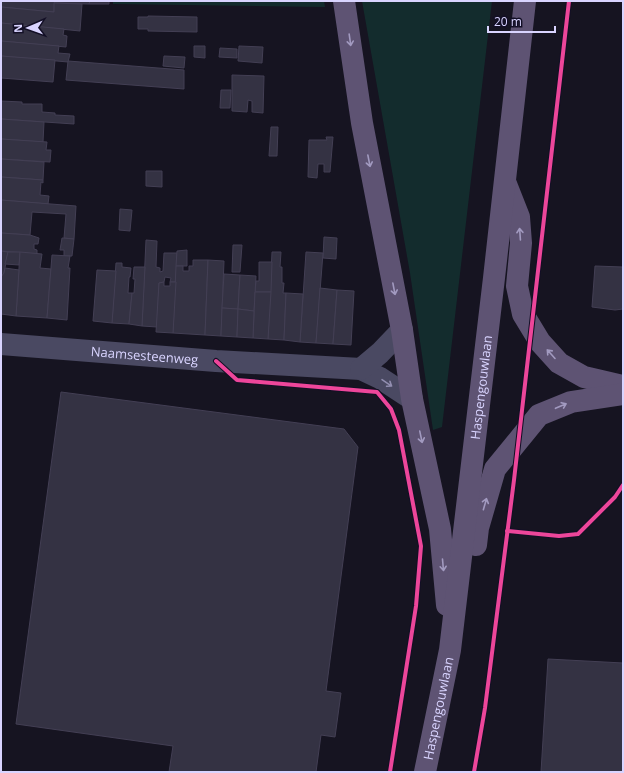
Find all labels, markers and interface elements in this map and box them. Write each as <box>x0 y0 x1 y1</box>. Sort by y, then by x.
north arrow <box>8 8 48 48</box>
scale bar <box>488 8 555 34</box>
text: 20 m <box>494 13 522 30</box>
text: N <box>10 24 25 33</box>
one-way arrow <box>346 33 354 46</box>
one-way arrow <box>366 155 374 168</box>
one-way arrow <box>517 228 524 241</box>
one-way arrow <box>390 282 398 295</box>
street label: Haspengouwlaan <box>466 334 496 441</box>
street label: Naamsesteenweg <box>90 342 199 369</box>
one-way arrow <box>547 349 556 359</box>
one-way arrow <box>381 379 392 387</box>
one-way arrow <box>555 402 567 410</box>
one-way arrow <box>417 431 425 444</box>
one-way arrow <box>482 498 489 511</box>
one-way arrow <box>439 558 447 571</box>
street label: Haspengouwlaan <box>419 655 457 762</box>

